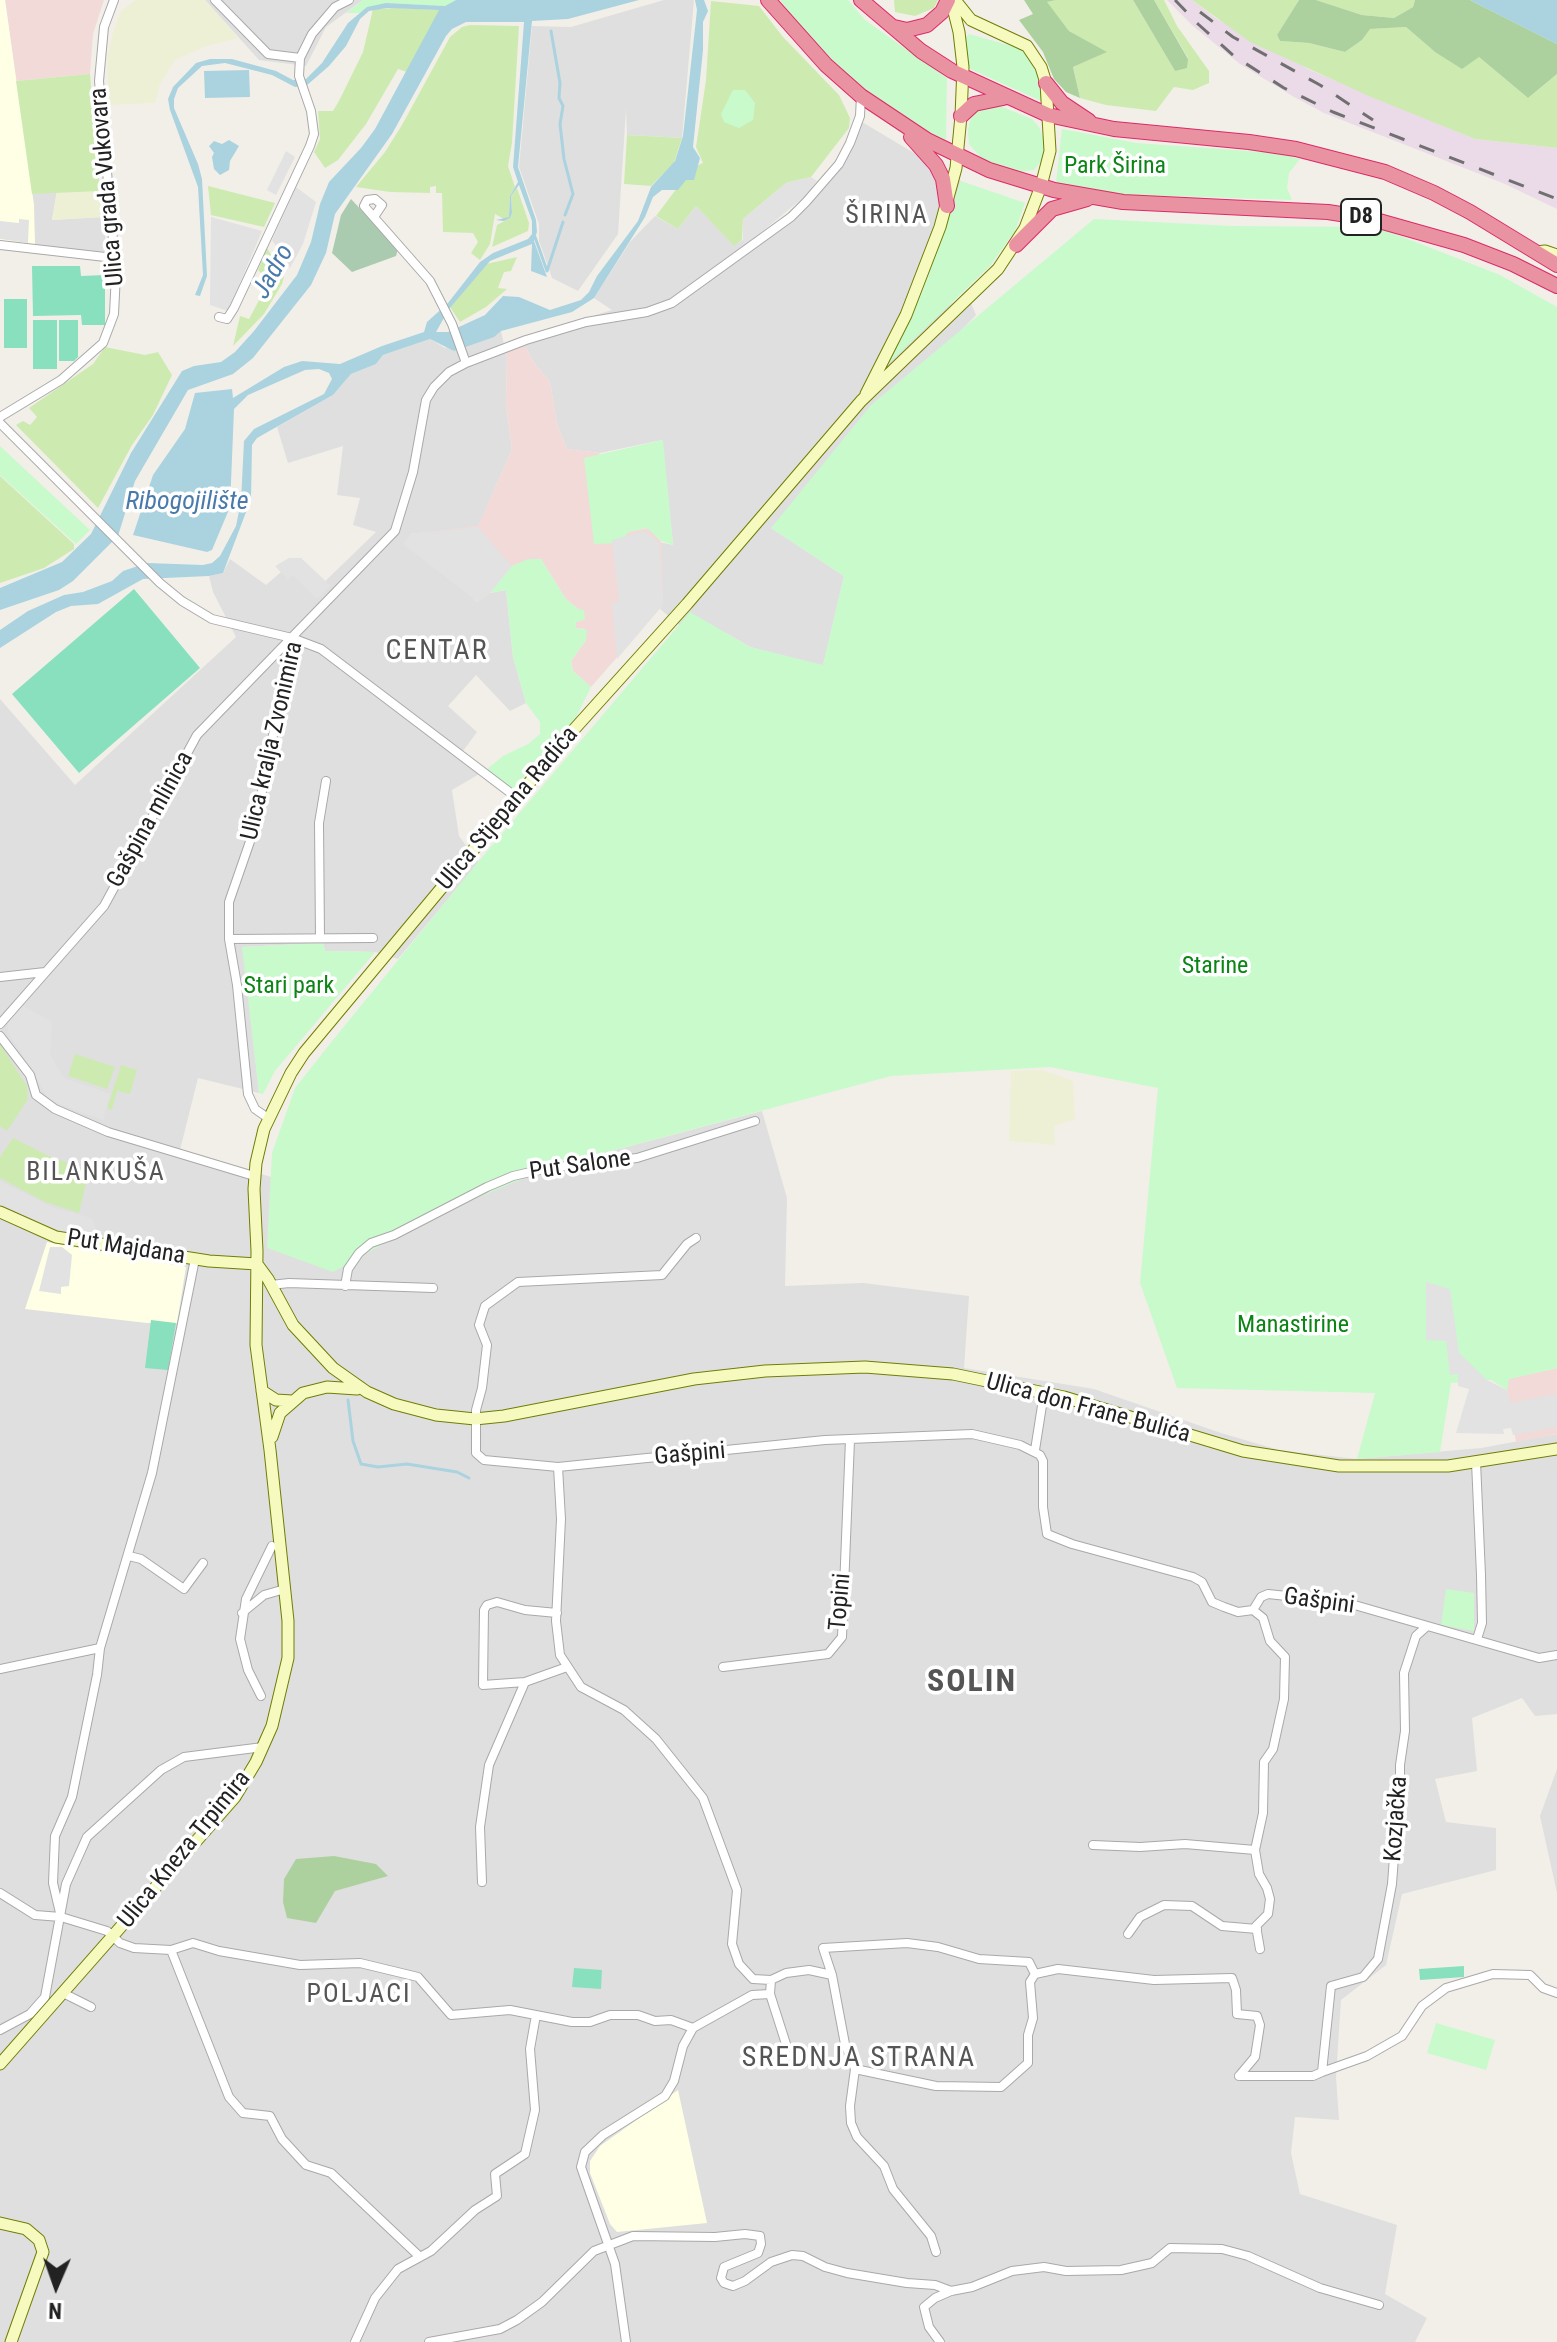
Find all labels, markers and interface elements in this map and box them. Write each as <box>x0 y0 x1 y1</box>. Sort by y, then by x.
street label: Ulica grada Vukovara <box>85 87 131 287</box>
park label: Park Širina <box>1064 153 1166 181</box>
road number: D8 <box>1341 199 1381 235</box>
district label: ŠIRINA <box>845 200 929 232</box>
water label: Jadro <box>247 240 301 304</box>
water label: Ribogojilište <box>125 486 249 518</box>
district label: CENTAR <box>385 635 489 669</box>
street label: Ulica kralja Zvonimira <box>236 639 310 843</box>
street label: Ulica Stjepana Radića <box>431 721 585 897</box>
street label: Gašpina mlinica <box>102 747 200 893</box>
park label: Starine <box>1182 953 1248 981</box>
park label: Stari park <box>244 973 334 1001</box>
street label: Put Salone <box>528 1145 632 1187</box>
district label: BILANKUŠA <box>26 1157 166 1189</box>
street label: Put Majdana <box>65 1224 187 1272</box>
park label: Manastirine <box>1237 1312 1349 1340</box>
street label: Ulica don Frane Bulića <box>983 1368 1193 1450</box>
street label: Gašpini <box>653 1438 727 1472</box>
street label: Topini <box>824 1572 858 1632</box>
street label: Gašpini <box>1282 1583 1356 1621</box>
district label: SOLIN <box>927 1664 1017 1702</box>
street label: Ulica Kneza Trpimira <box>113 1766 257 1934</box>
street label: Kozjačka <box>1380 1775 1414 1863</box>
district label: POLJACI <box>307 1979 411 2011</box>
district label: SREDNJA STRANA <box>742 2042 976 2076</box>
north arrow <box>16 2246 96 2326</box>
text: N <box>48 2298 62 2323</box>

